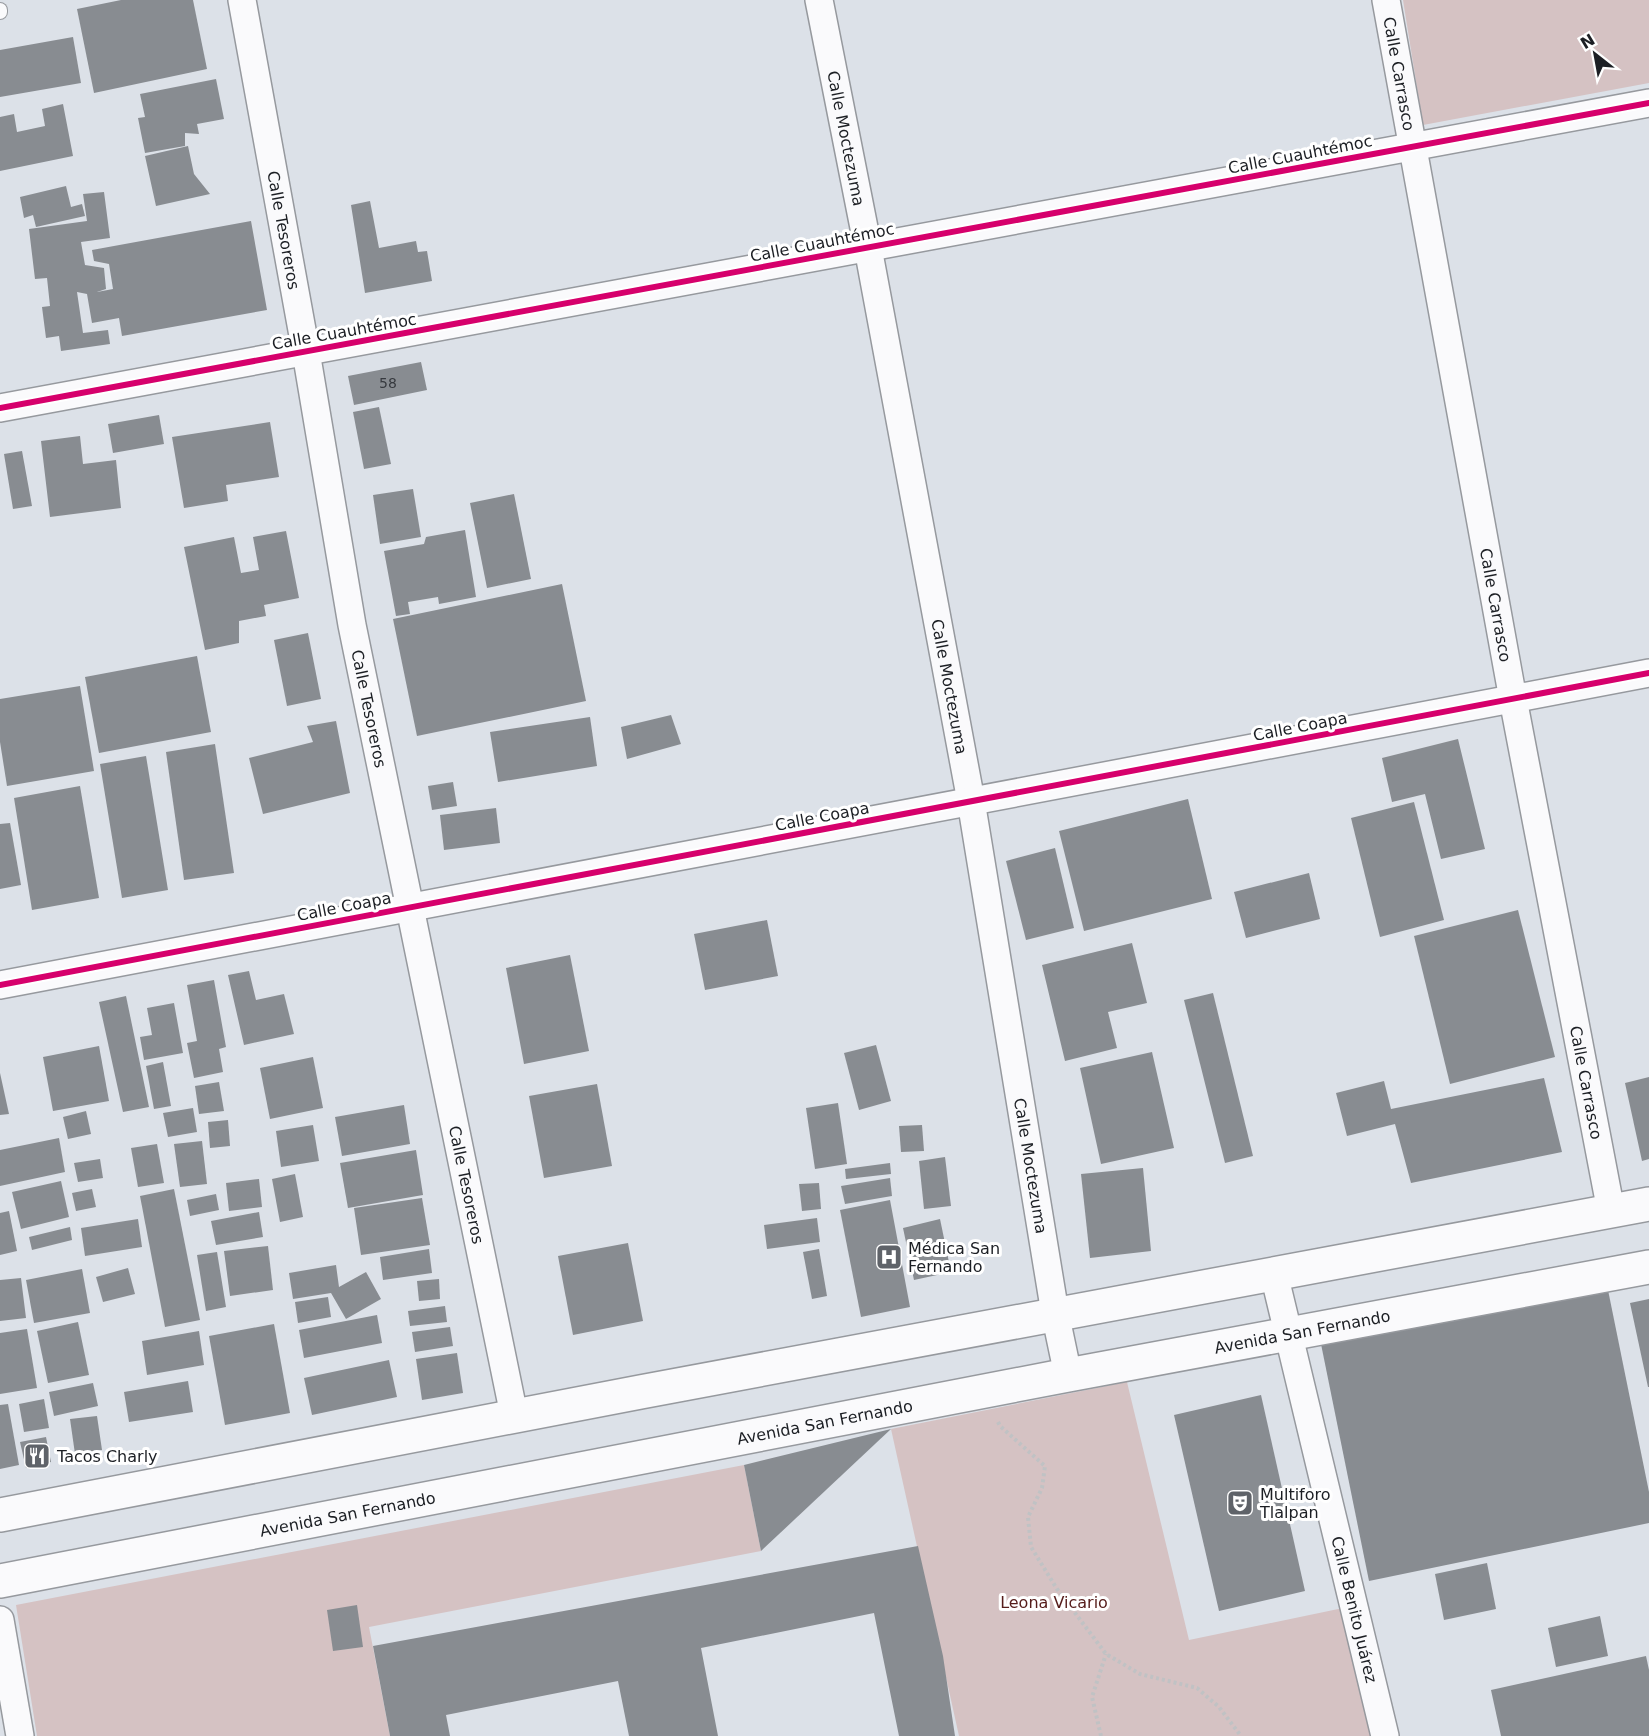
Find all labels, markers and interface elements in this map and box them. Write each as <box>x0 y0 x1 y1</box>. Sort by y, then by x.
street label: Calle Carrasco <box>1379 15 1419 132</box>
north arrow <box>1565 24 1625 84</box>
text: N <box>1577 30 1598 53</box>
street label: Calle Moctezuma <box>823 69 868 208</box>
street label: Calle Cuauhtémoc <box>1226 131 1374 178</box>
street label: Calle Tesoreros <box>263 169 303 291</box>
street label: Calle Cuauhtémoc <box>748 219 896 266</box>
street label: Calle Cuauhtémoc <box>270 309 418 354</box>
house number: 58 <box>379 375 397 391</box>
street label: Calle Carrasco <box>1476 547 1515 664</box>
street label: Calle Moctezuma <box>927 618 971 756</box>
street label: Calle Tesoreros <box>347 648 390 770</box>
street label: Calle Coapa <box>1251 708 1349 745</box>
street label: Calle Coapa <box>773 798 871 835</box>
street label: Calle Coapa <box>295 888 393 925</box>
street label: Calle Carrasco <box>1566 1024 1606 1141</box>
street label: Calle Moctezuma <box>1010 1097 1051 1235</box>
street label: Calle Tesoreros <box>445 1124 488 1246</box>
place label: Médica San Fernando <box>908 1239 1000 1276</box>
hospital icon: Médica San Fernando <box>874 1242 904 1272</box>
street label: Avenida San Fernando <box>1213 1306 1392 1358</box>
street label: Avenida San Fernando <box>735 1396 914 1449</box>
restaurant icon: Tacos Charly <box>22 1441 52 1471</box>
place label: Tacos Charly <box>56 1447 158 1466</box>
place label: Multiforo Tlalpan <box>1259 1485 1331 1522</box>
street label: Avenida San Fernando <box>258 1488 437 1541</box>
theatre icon: Multiforo Tlalpan <box>1225 1488 1255 1518</box>
street label: Calle Benito Juárez <box>1327 1534 1381 1685</box>
park label: Leona Vicario <box>1000 1593 1108 1612</box>

